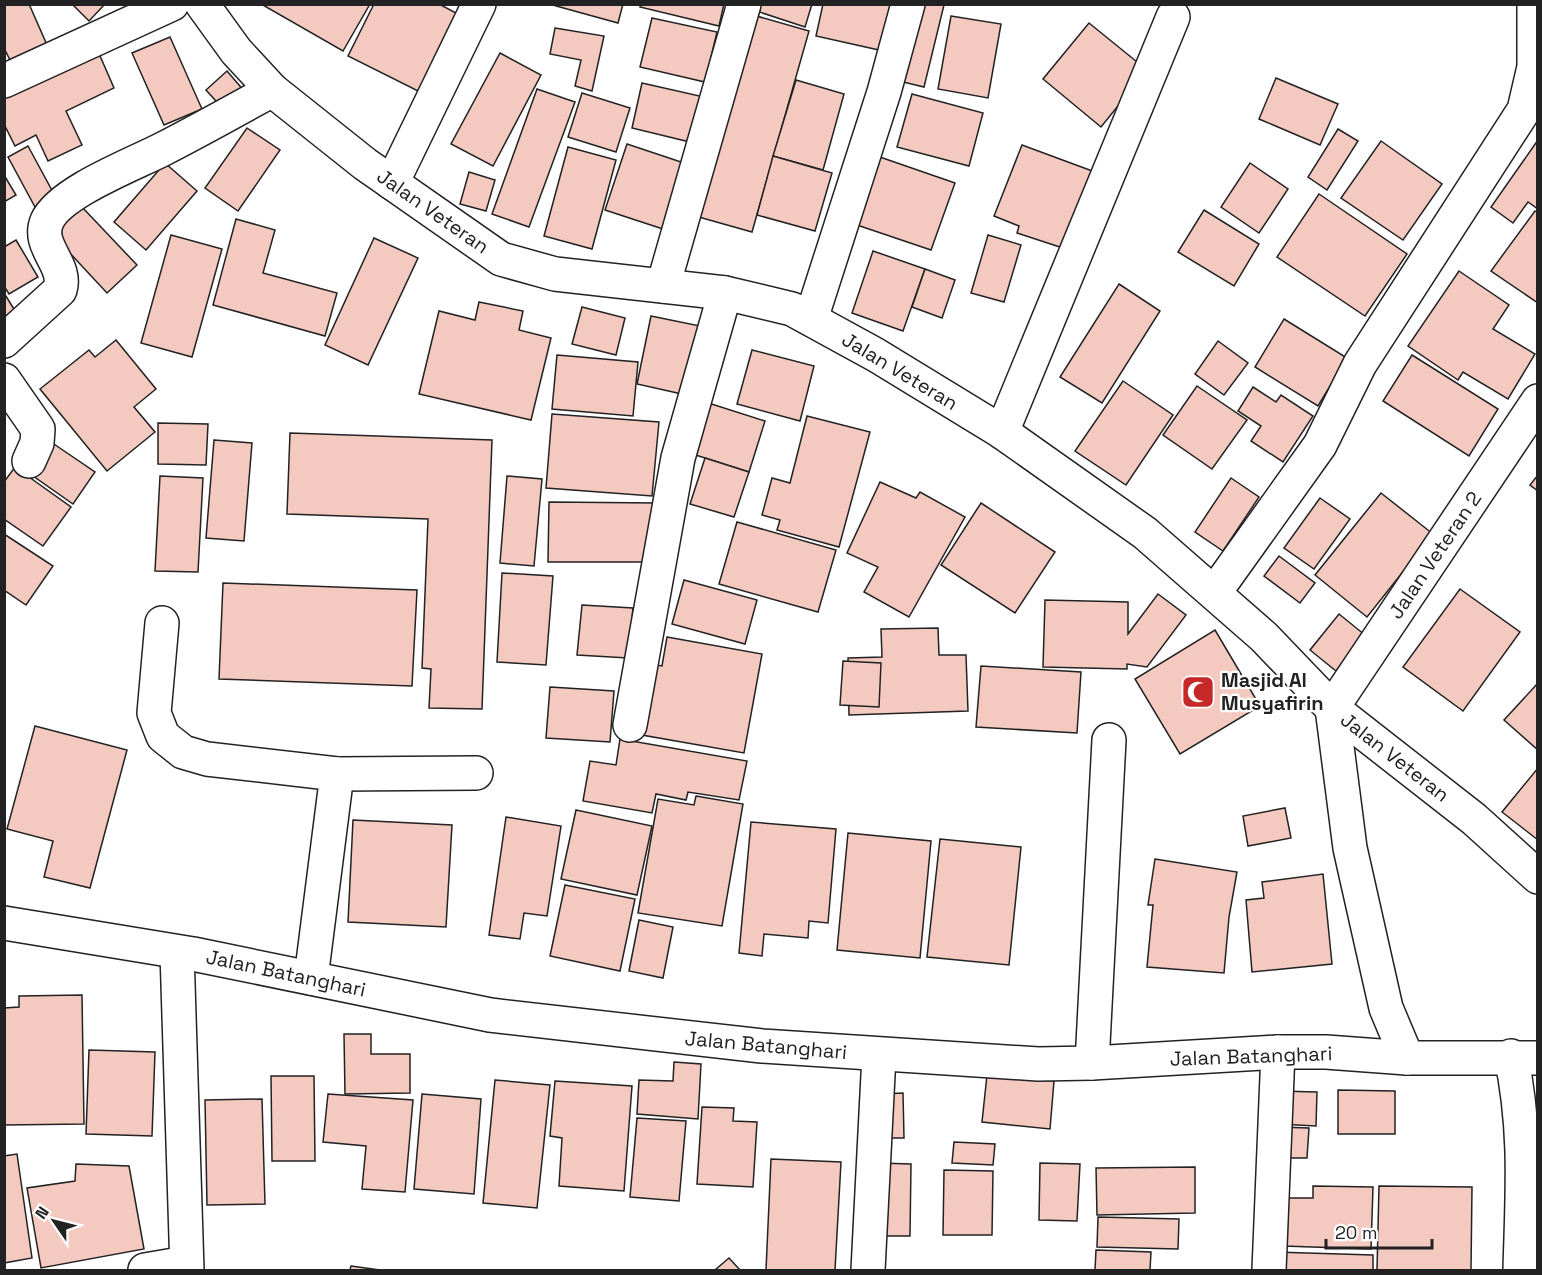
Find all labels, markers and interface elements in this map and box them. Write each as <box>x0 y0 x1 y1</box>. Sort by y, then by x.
street label: Jalan Veteran <box>372 163 494 259</box>
street label: Jalan Veteran <box>837 326 963 416</box>
street label: Jalan Veteran 2 <box>1383 486 1487 624</box>
place label: Masjid Al Musyafirin <box>1221 667 1324 716</box>
mosque icon: Masjid Al Musyafirin <box>1180 674 1216 710</box>
street label: Jalan Veteran <box>1335 706 1455 808</box>
street label: Jalan Batanghari <box>204 943 368 1003</box>
street label: Jalan Batanghari <box>684 1025 848 1065</box>
street label: Jalan Batanghari <box>1169 1040 1333 1072</box>
north arrow <box>24 1191 84 1251</box>
text: N <box>30 1202 54 1223</box>
scale bar <box>1326 1212 1432 1250</box>
text: 20 m <box>1335 1221 1378 1244</box>

